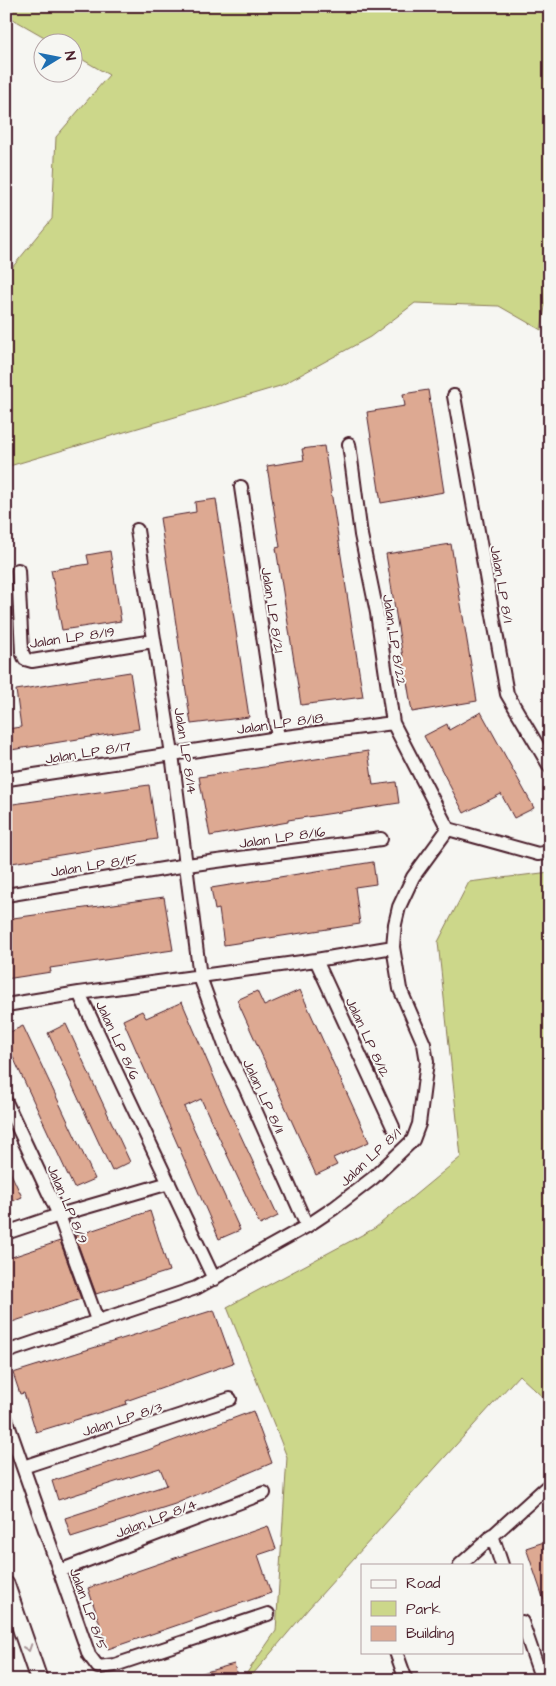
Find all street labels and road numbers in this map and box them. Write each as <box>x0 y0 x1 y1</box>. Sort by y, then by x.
street label: Jalan LP 8/1 <box>484 544 518 624</box>
street label: Jalan LP 8/21 <box>255 566 289 654</box>
street label: Jalan LP 8/22 <box>377 593 411 687</box>
street label: Jalan LP 8/19 <box>28 622 116 654</box>
street label: Jalan LP 8/14 <box>168 706 202 796</box>
street label: Jalan LP 8/18 <box>236 708 325 740</box>
street label: Jalan LP 8/17 <box>44 736 133 770</box>
street label: Jalan LP 8/16 <box>238 822 327 854</box>
street label: Jalan LP 8/15 <box>49 849 139 883</box>
street label: Jalan LP 8/12 <box>340 994 394 1081</box>
street label: Jalan LP 8/6 <box>90 998 144 1083</box>
street label: Jalan LP 8/11 <box>237 1056 289 1137</box>
street label: Jalan LP 8/1 <box>335 1124 406 1192</box>
street label: Jalan LP 8/9 <box>41 1162 93 1247</box>
street label: Jalan LP 8/3 <box>80 1398 165 1442</box>
street label: Jalan LP 8/4 <box>113 1494 200 1544</box>
street label: Jalan LP 8/5 <box>64 1565 112 1653</box>

